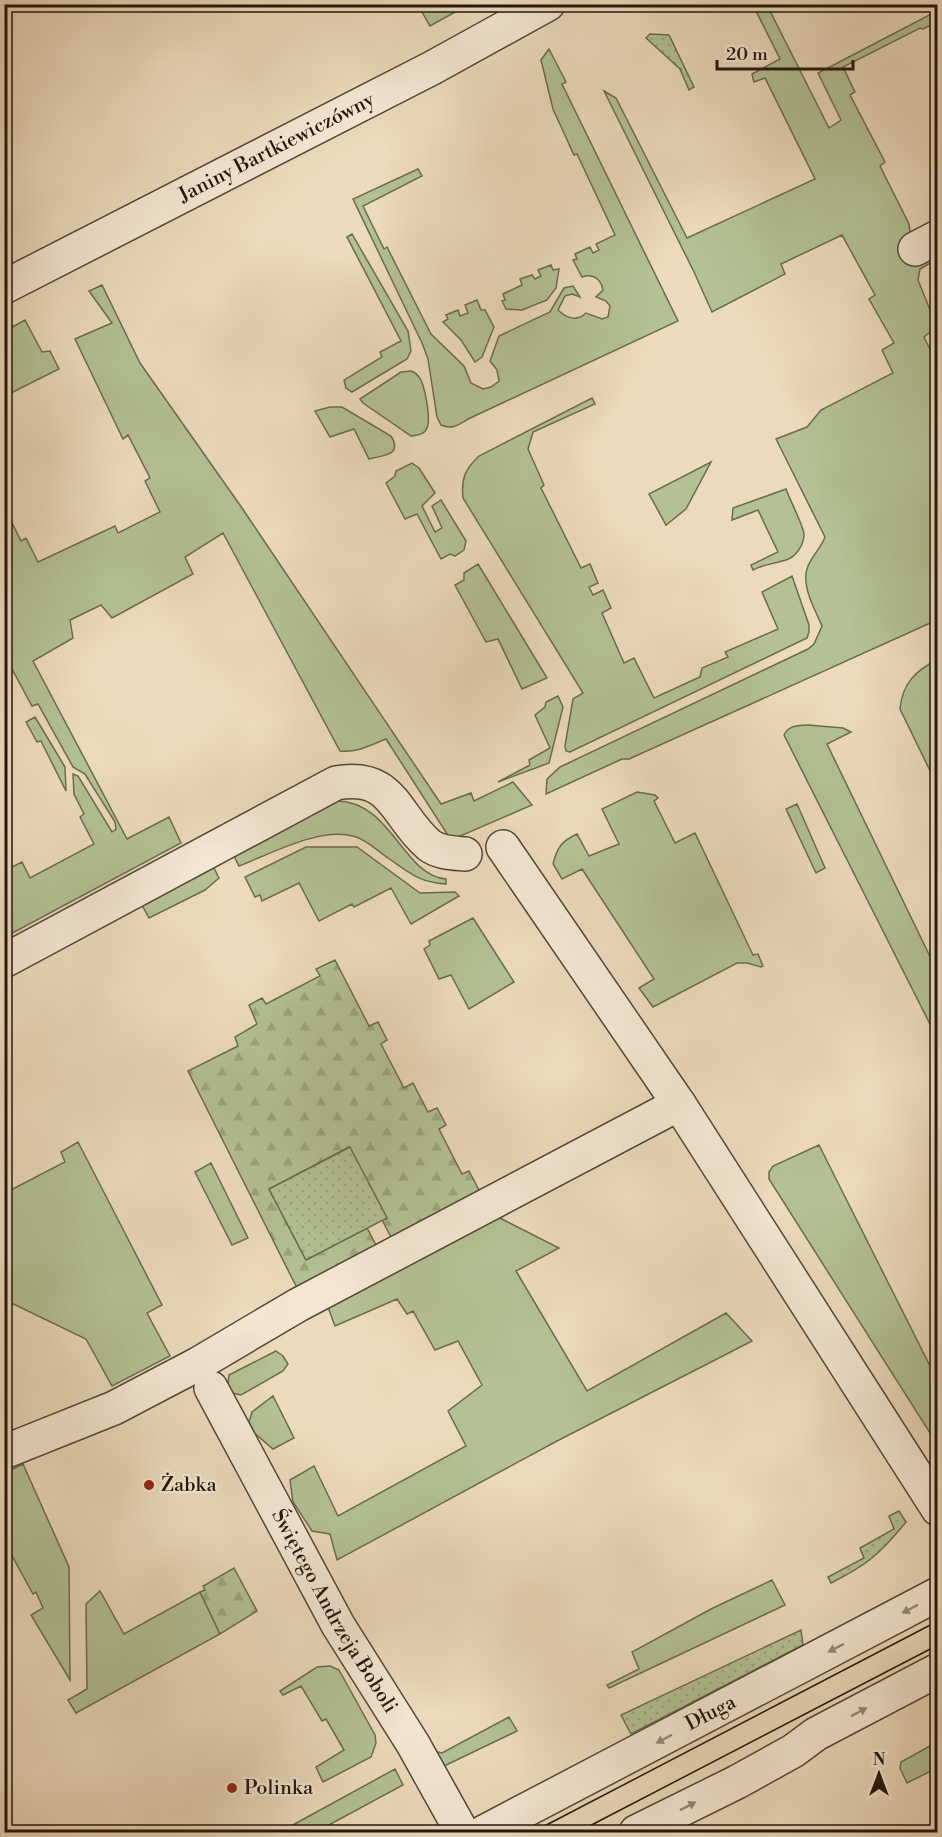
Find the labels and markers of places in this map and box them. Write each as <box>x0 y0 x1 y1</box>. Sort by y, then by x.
place label: Żabka <box>161 1472 218 1498</box>
marker: Żabka <box>142 1478 156 1492</box>
place label: Polinka <box>244 1776 314 1801</box>
marker: Polinka <box>225 1781 239 1795</box>

